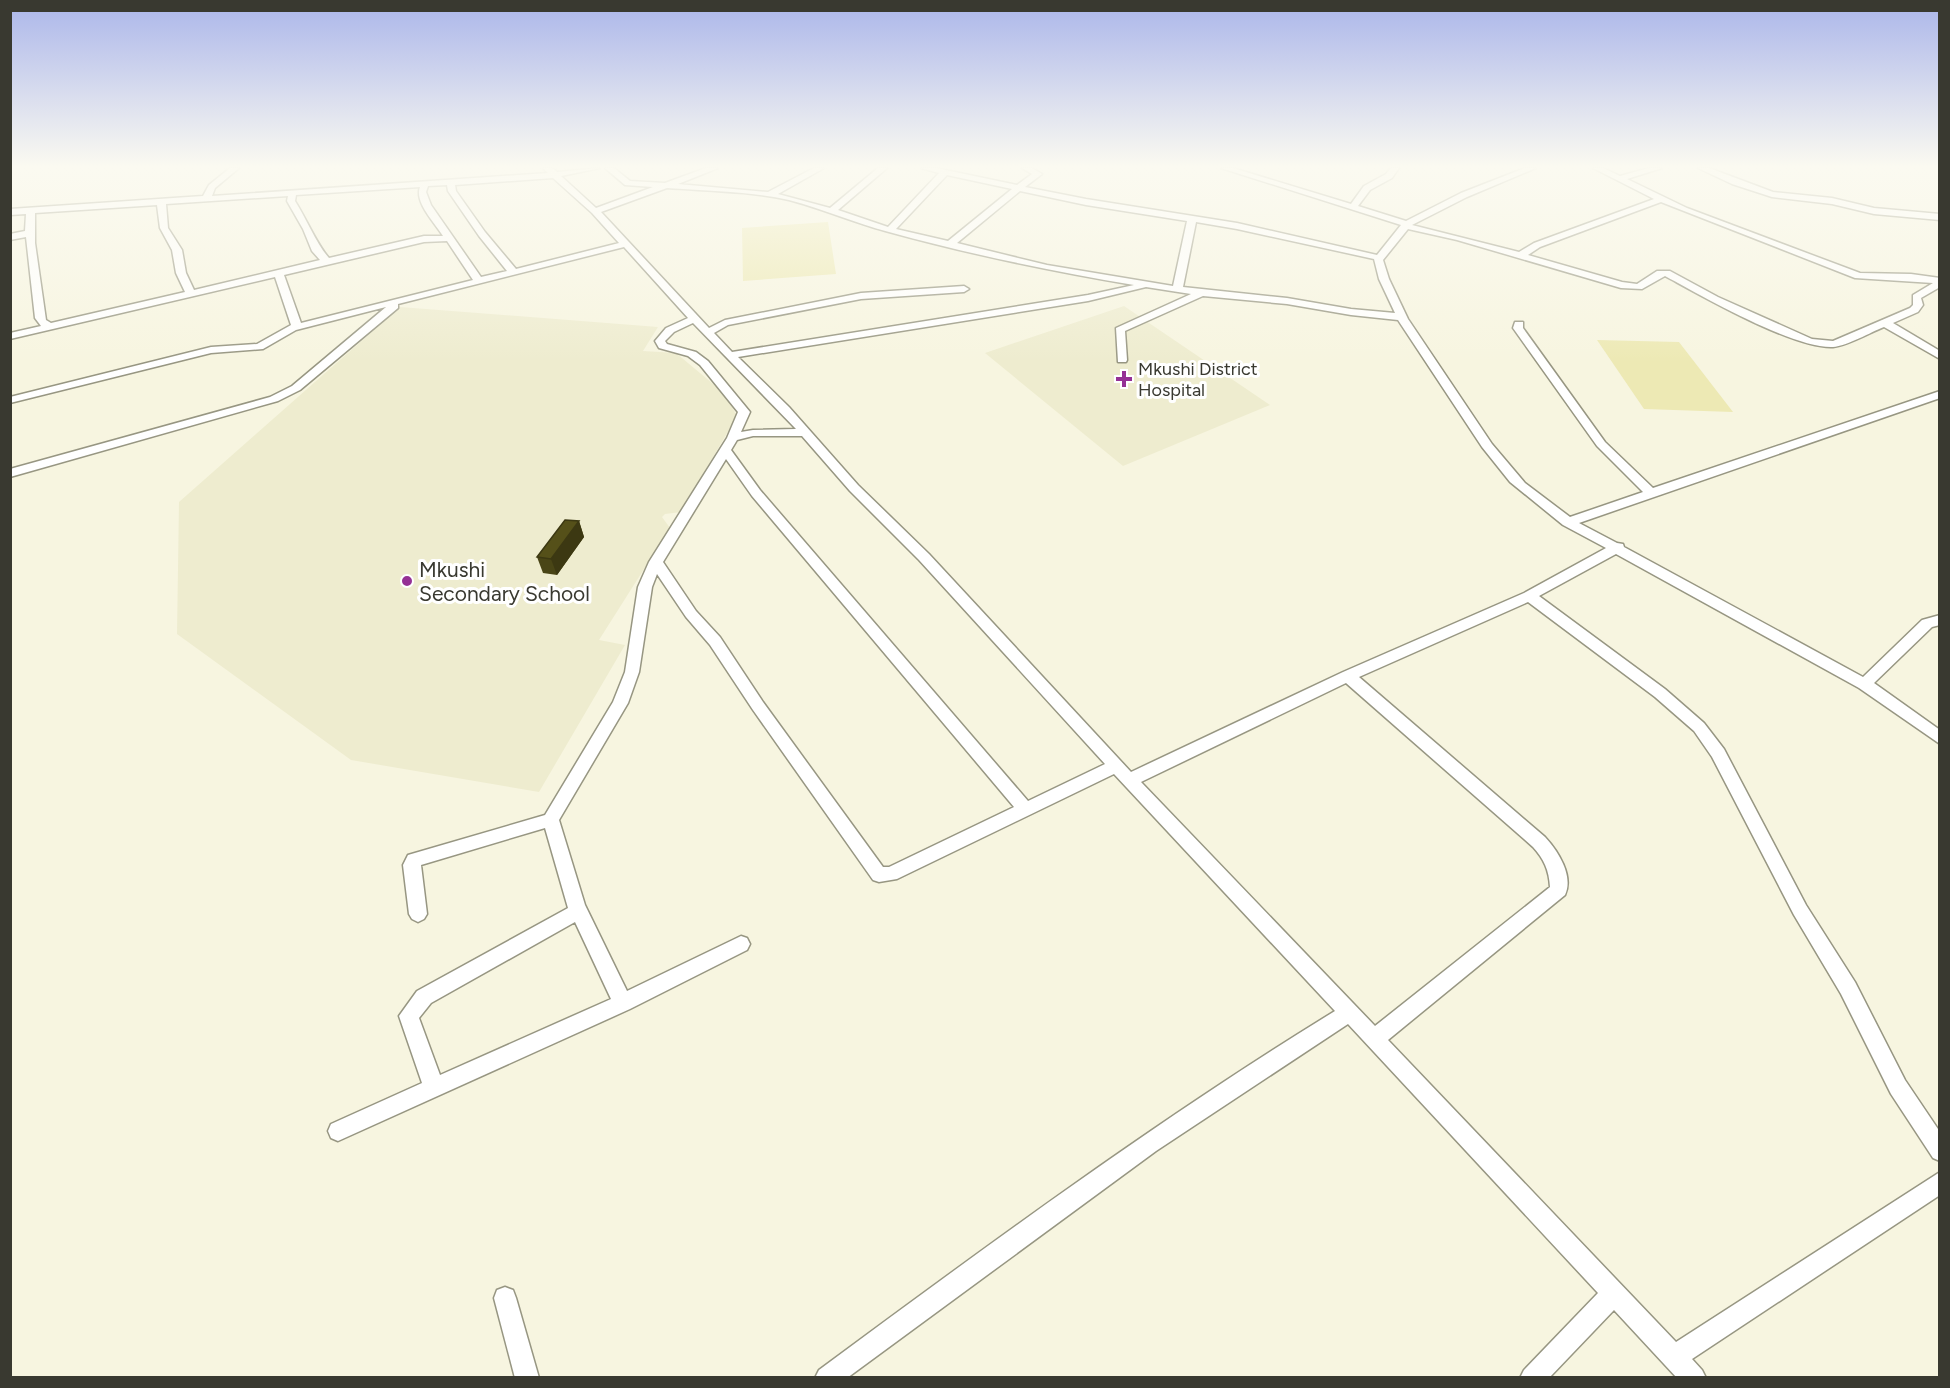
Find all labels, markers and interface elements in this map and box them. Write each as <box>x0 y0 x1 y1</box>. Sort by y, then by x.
place label: Mkushi District Hospital <box>1138 358 1258 401</box>
marker: Mkushi District Hospital <box>1115 370 1133 388</box>
place label: Mkushi Secondary School <box>419 557 590 606</box>
marker: Mkushi Secondary School <box>400 574 414 588</box>

